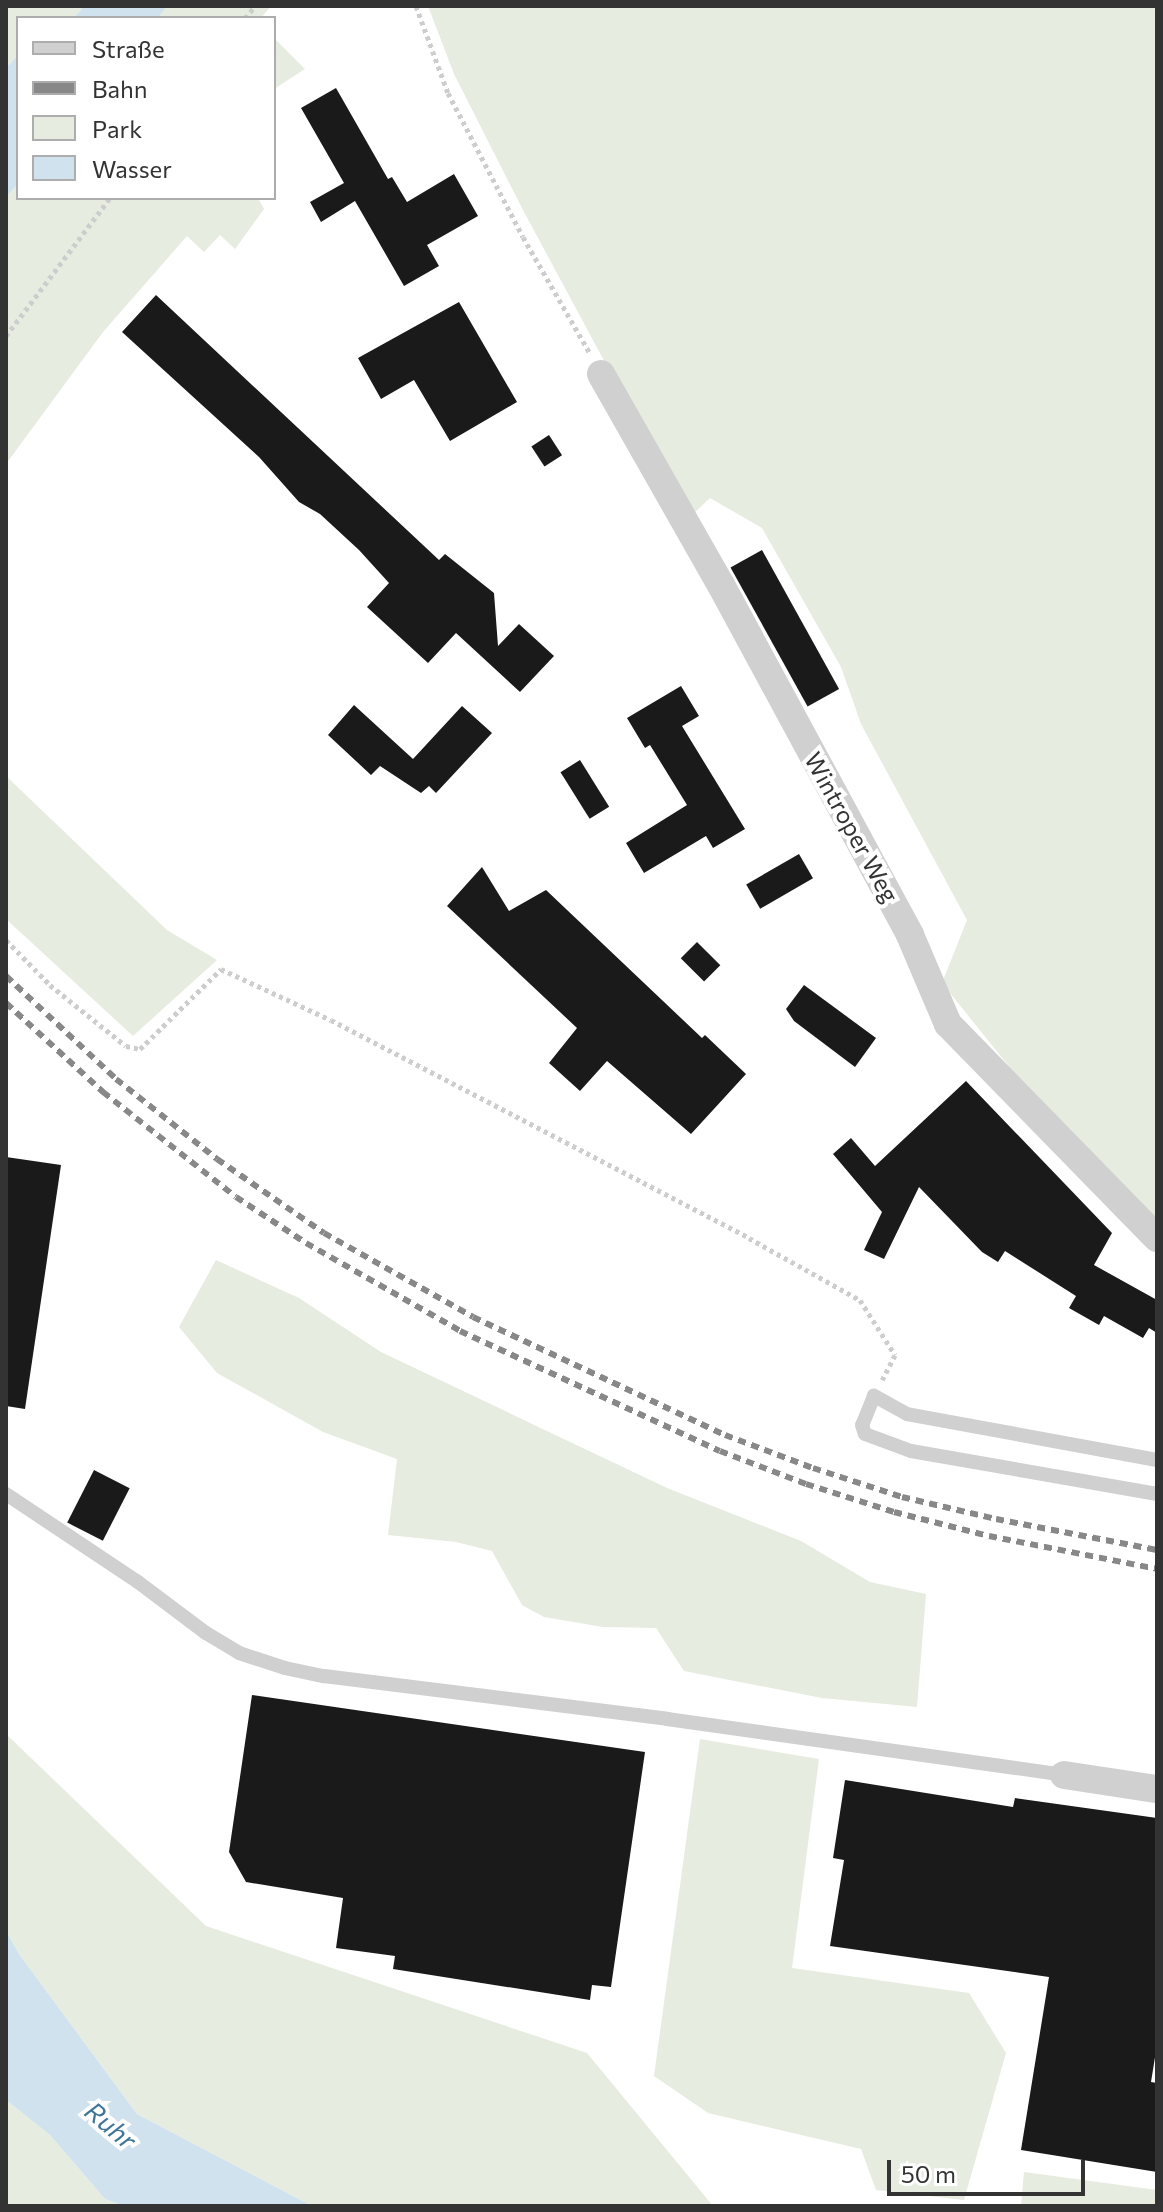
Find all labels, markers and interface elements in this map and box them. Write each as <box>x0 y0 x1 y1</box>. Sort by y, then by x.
legend <box>16 16 276 200</box>
text: Straße <box>92 34 165 63</box>
text: Bahn <box>92 74 148 103</box>
text: Park <box>92 114 142 143</box>
text: Wasser <box>92 154 172 183</box>
street label: Wintroper Weg <box>799 747 905 907</box>
water label: Ruhr <box>79 2095 143 2155</box>
scale bar <box>891 2144 1089 2194</box>
text: 50 m <box>901 2159 956 2188</box>

